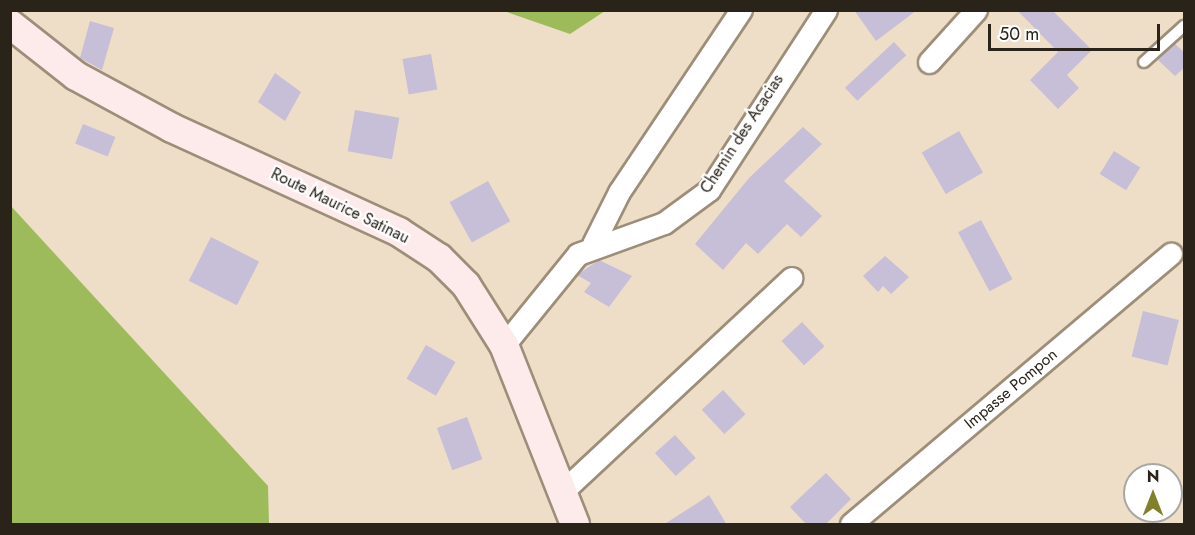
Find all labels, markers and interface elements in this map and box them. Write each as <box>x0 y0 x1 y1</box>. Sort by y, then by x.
scale bar <box>991 12 1164 50</box>
text: 50 m <box>999 21 1039 47</box>
street label: Chemin des Acacias <box>696 71 788 197</box>
street label: Route Maurice Satinau <box>268 164 412 248</box>
street label: Impasse Pompon <box>961 345 1061 433</box>
north arrow <box>1123 463 1183 523</box>
text: N <box>1147 465 1159 488</box>

